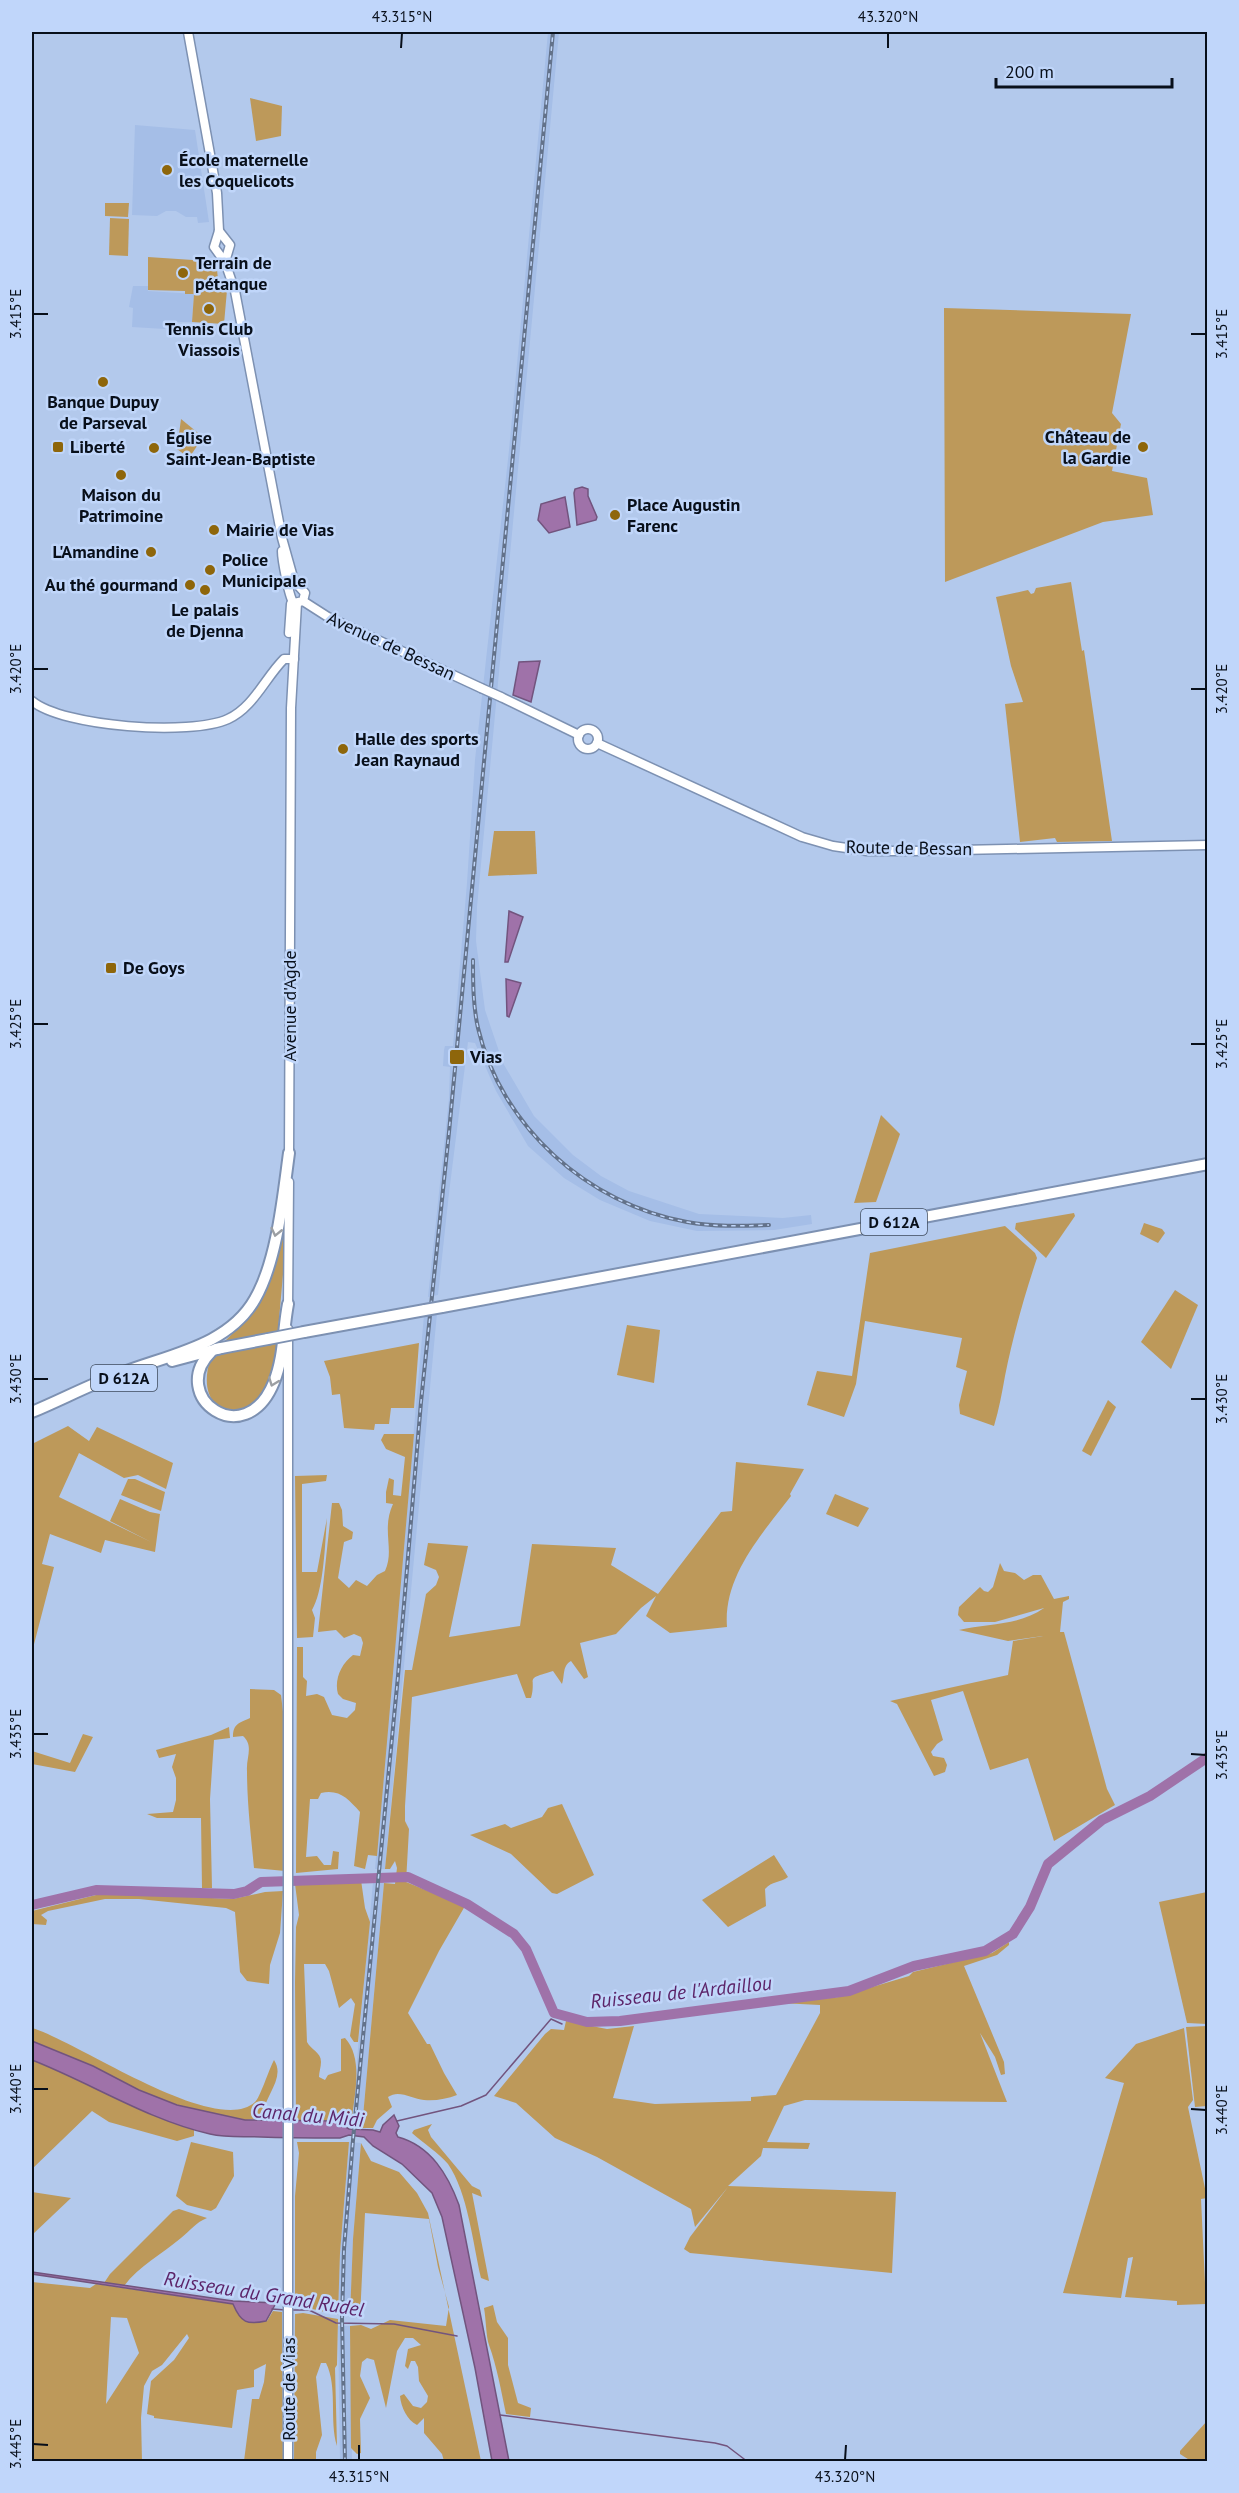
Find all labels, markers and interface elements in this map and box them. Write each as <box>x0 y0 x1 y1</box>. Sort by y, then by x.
text: 43.315°N <box>372 7 432 26</box>
text: 43.320°N <box>858 7 918 26</box>
scale bar <box>996 51 1172 89</box>
text: 200 m <box>1005 60 1054 83</box>
place label: École maternelle les Coquelicots <box>179 148 308 192</box>
marker: École maternelle les Coquelicots <box>160 163 174 177</box>
place label: Terrain de pétanque <box>195 251 272 295</box>
marker: Terrain de pétanque <box>176 266 190 280</box>
text: 3.415°E <box>6 289 25 339</box>
marker: Tennis Club Viassois <box>202 302 216 316</box>
text: 3.415°E <box>1212 309 1231 359</box>
place label: Tennis Club Viassois <box>165 317 253 361</box>
marker: Banque Dupuy de Parseval <box>96 375 110 389</box>
place label: Banque Dupuy de Parseval <box>47 390 159 434</box>
place label: Château de la Gardie <box>1045 425 1131 469</box>
place label: Église Saint-Jean-Baptiste <box>166 426 315 470</box>
place label: Liberté <box>70 435 125 458</box>
marker: Liberté <box>51 440 65 454</box>
marker: Château de la Gardie <box>1136 440 1150 454</box>
marker: Église Saint-Jean-Baptiste <box>147 441 161 455</box>
marker: Maison du Patrimoine <box>114 468 128 482</box>
place label: Maison du Patrimoine <box>79 483 163 527</box>
place label: Place Augustin Farenc <box>627 493 740 537</box>
marker: Place Augustin Farenc <box>608 508 622 522</box>
place label: Mairie de Vias <box>226 518 334 541</box>
marker: Mairie de Vias <box>207 523 221 537</box>
place label: L'Amandine <box>52 540 139 563</box>
marker: L'Amandine <box>144 545 158 559</box>
place label: Police Municipale <box>222 548 306 592</box>
marker: Police Municipale <box>203 563 217 577</box>
place label: Au thé gourmand <box>45 573 178 596</box>
marker: Au thé gourmand <box>183 578 197 592</box>
marker: Le palais de Djenna <box>198 583 212 597</box>
place label: Le palais de Djenna <box>166 598 244 642</box>
street label: Avenue de Bessan <box>324 606 459 685</box>
text: 3.420°E <box>6 644 25 694</box>
text: 3.420°E <box>1212 664 1231 714</box>
place label: Halle des sports Jean Raynaud <box>354 727 479 771</box>
marker: Halle des sports Jean Raynaud <box>336 742 350 756</box>
street label: Route de Bessan <box>846 835 972 860</box>
street label: Avenue d'Agde <box>278 950 301 1062</box>
place label: De Goys <box>123 956 185 979</box>
marker: De Goys <box>104 961 118 975</box>
text: 3.425°E <box>6 999 25 1049</box>
text: 3.425°E <box>1212 1019 1231 1069</box>
place label: Vias <box>469 1045 503 1068</box>
marker: Vias <box>448 1048 466 1066</box>
road number: D 612A <box>861 1209 927 1235</box>
one-way arrow <box>271 1226 284 1236</box>
text: 3.430°E <box>6 1354 25 1404</box>
road number: D 612A <box>91 1365 157 1391</box>
text: 3.430°E <box>1212 1374 1231 1424</box>
one-way arrow <box>268 1375 280 1386</box>
text: 3.435°E <box>6 1709 25 1759</box>
text: 3.435°E <box>1212 1730 1231 1780</box>
water label: Ruisseau de l'Ardaillou <box>589 1970 773 2014</box>
text: 3.440°E <box>6 2064 25 2114</box>
text: 3.440°E <box>1212 2085 1231 2135</box>
water label: Canal du Midi <box>251 2097 366 2133</box>
water label: Ruisseau du Grand Rudel <box>162 2265 367 2323</box>
street label: Route de Vias <box>277 2337 300 2441</box>
text: 3.445°E <box>6 2419 25 2469</box>
text: 43.315°N <box>329 2467 389 2486</box>
text: 43.320°N <box>815 2467 875 2486</box>

